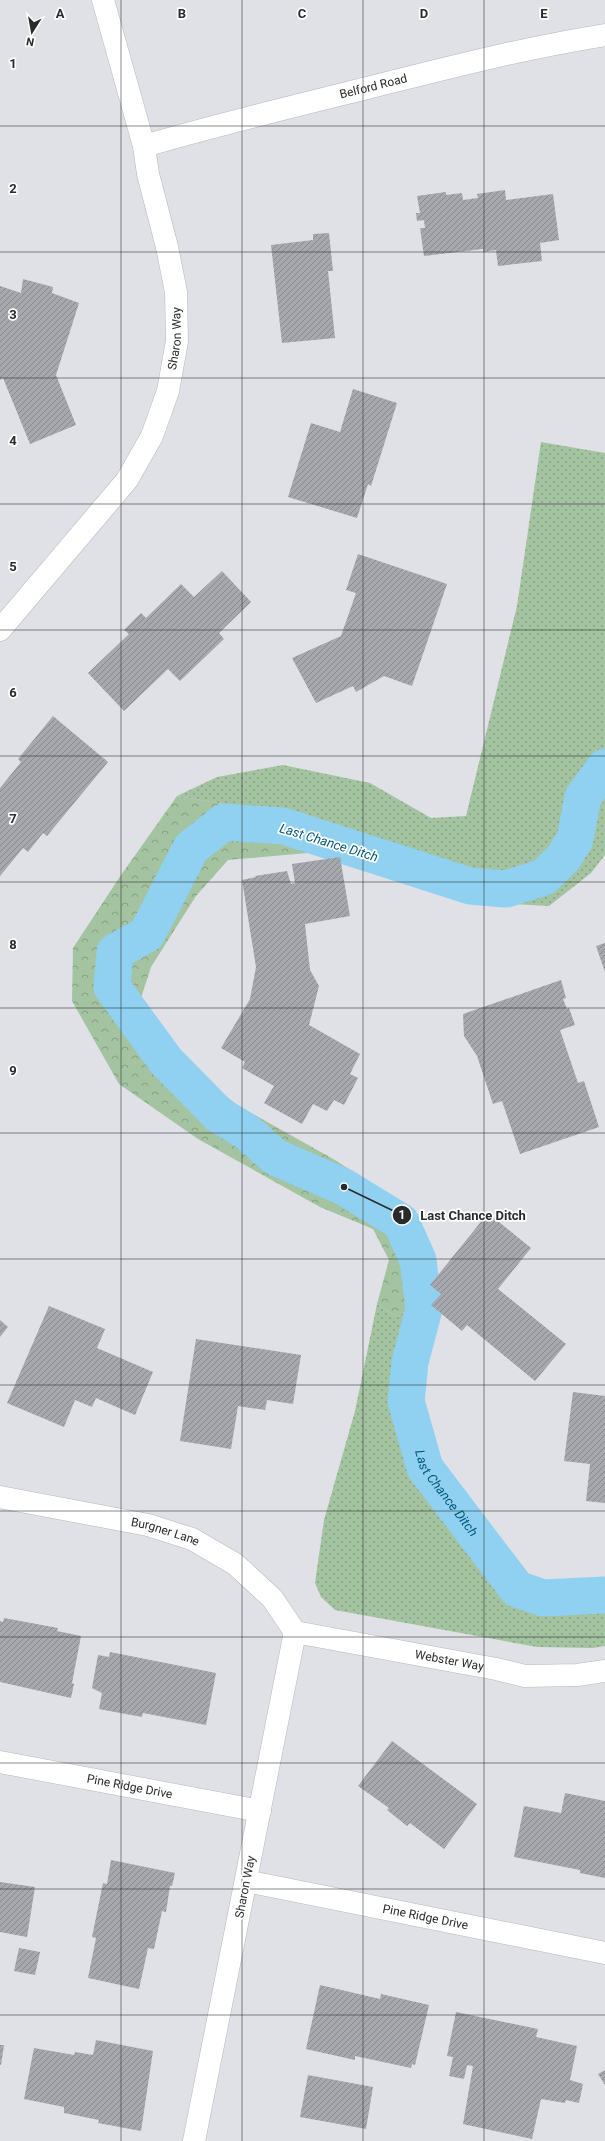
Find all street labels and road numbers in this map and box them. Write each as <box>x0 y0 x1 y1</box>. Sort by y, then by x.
street label: Belford Road <box>338 71 409 101</box>
street label: Sharon Way <box>165 307 184 371</box>
street label: Burgner Lane <box>130 1515 202 1549</box>
street label: Webster Way <box>414 1647 485 1674</box>
street label: Pine Ridge Drive <box>86 1772 174 1801</box>
street label: Sharon Way <box>232 1854 258 1919</box>
street label: Pine Ridge Drive <box>382 1902 469 1932</box>

